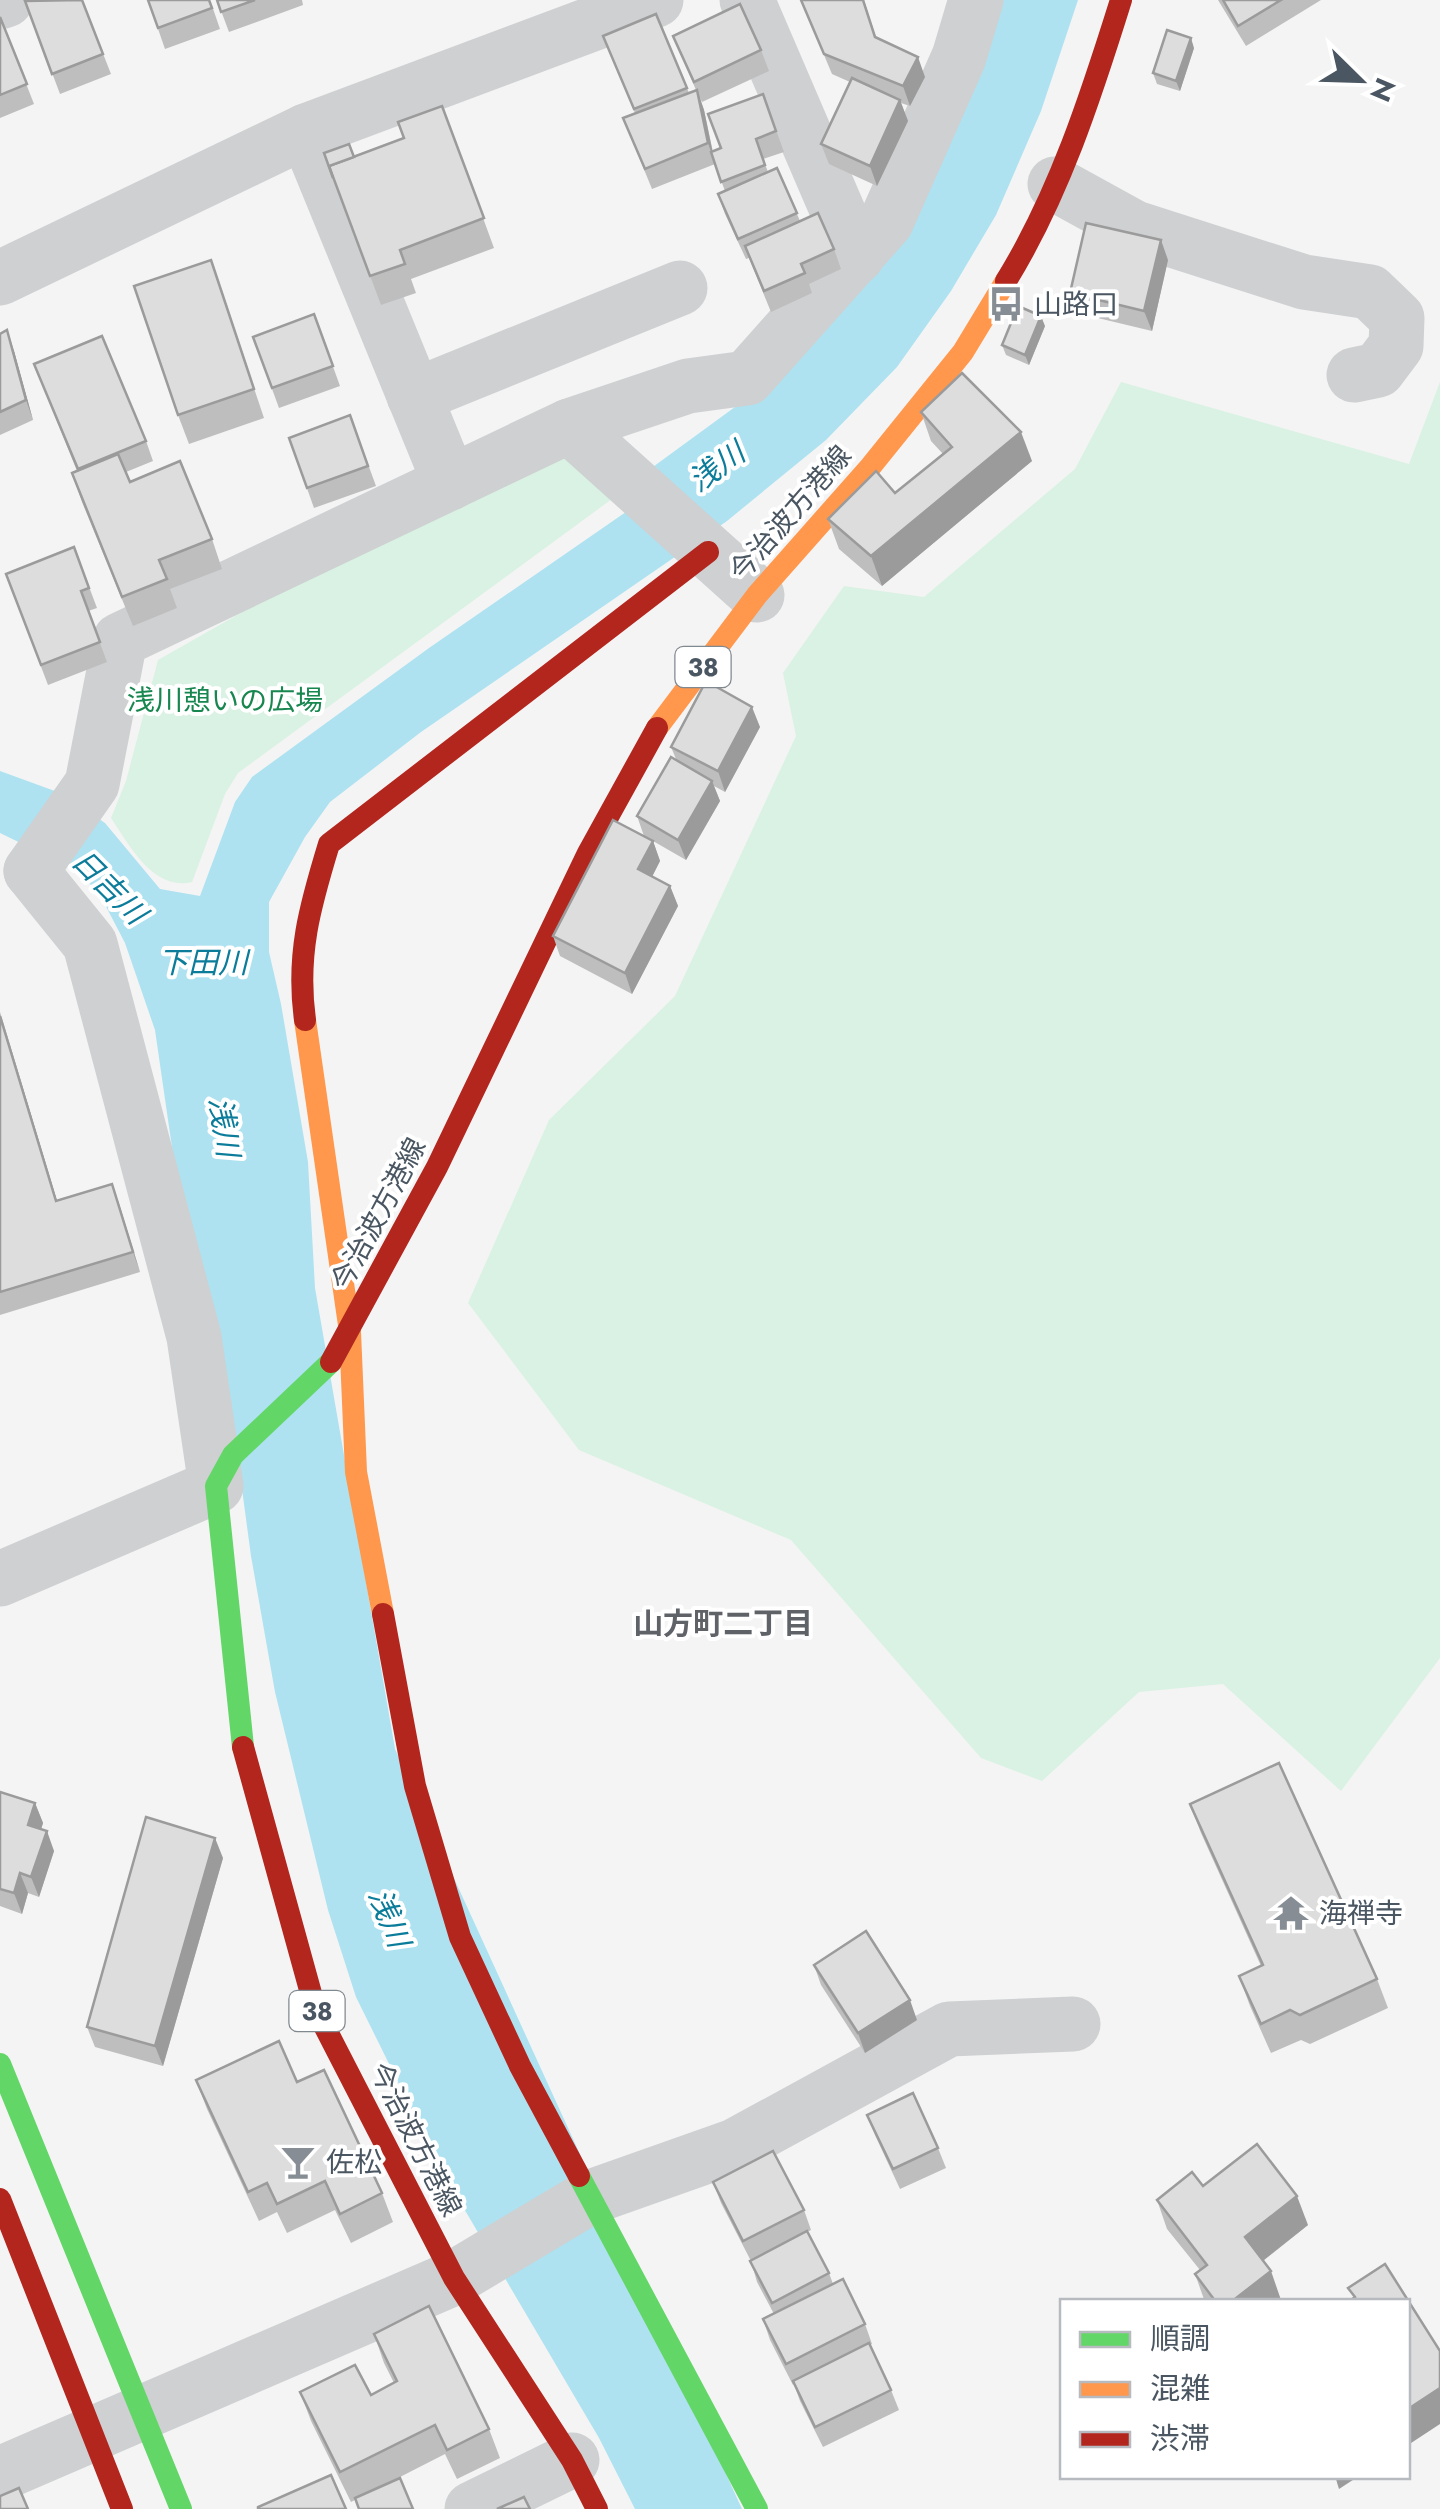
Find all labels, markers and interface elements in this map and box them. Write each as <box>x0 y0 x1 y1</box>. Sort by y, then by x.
north arrow <box>1310 30 1410 130</box>
text: N <box>1359 71 1406 108</box>
place label: 山路口 <box>1034 284 1118 325</box>
bus stop icon: 山路口 <box>987 285 1025 323</box>
water label: 浅川 <box>680 430 756 502</box>
street label: 今治波方港線 <box>720 436 861 590</box>
road number: 38 <box>676 647 730 687</box>
park label: 浅川憩いの広場 <box>127 680 323 721</box>
water label: 日吉川 <box>62 840 158 936</box>
water label: 下田川 <box>158 941 251 984</box>
water label: 浅川 <box>199 1094 251 1163</box>
street label: 今治波方港線 <box>321 1130 436 1298</box>
district label: 山方町二丁目 <box>633 1602 813 1645</box>
water label: 浅川 <box>358 1882 422 1956</box>
place label: 海禅寺 <box>1319 1893 1403 1934</box>
temple icon: 海禅寺 <box>1272 1894 1310 1932</box>
road number: 38 <box>290 1991 344 2031</box>
street label: 今治波方港線 <box>359 2055 472 2223</box>
place label: 佐松 <box>326 2142 382 2183</box>
bar icon: 佐松 <box>279 2143 317 2181</box>
legend <box>1060 2299 1410 2479</box>
text: 順調 <box>1150 2317 1210 2360</box>
text: 混雑 <box>1150 2367 1210 2410</box>
text: 渋滞 <box>1150 2417 1210 2460</box>

